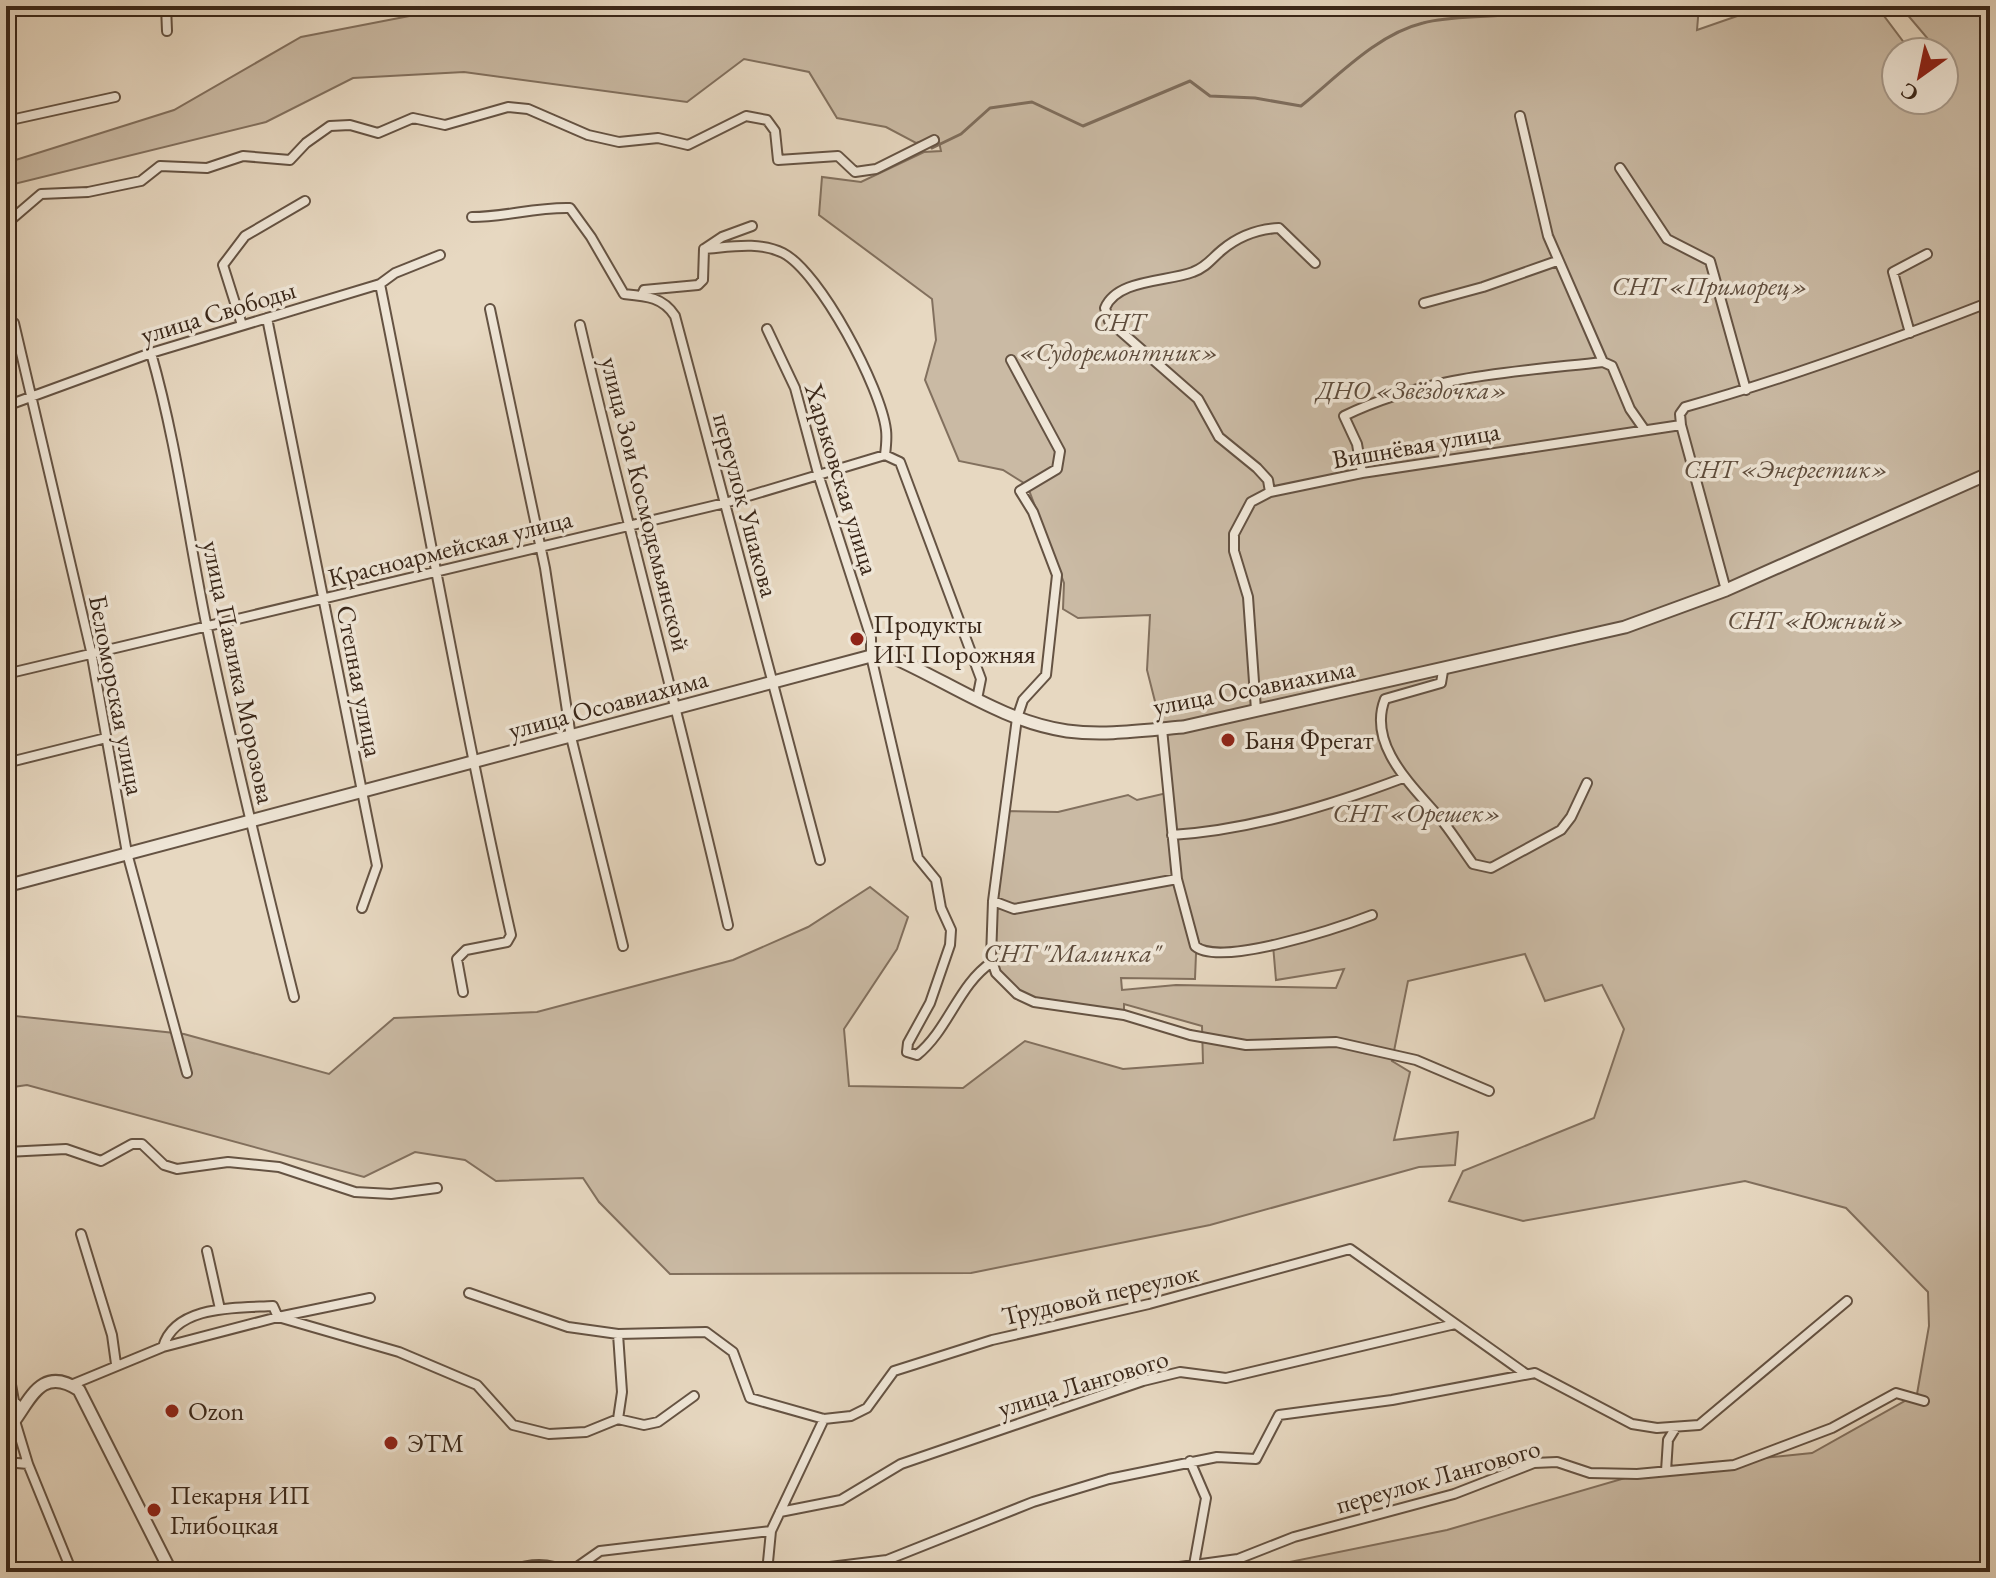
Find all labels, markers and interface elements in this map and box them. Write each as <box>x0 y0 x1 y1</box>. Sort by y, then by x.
north arrow <box>1880 36 1960 116</box>
text: С <box>1895 76 1924 109</box>
park label: СНТ «Приморец» <box>1612 269 1808 303</box>
street label: улица Свободы <box>136 272 300 352</box>
park label: СНТ «Судоремонтник» <box>1019 305 1219 369</box>
street label: улица Зои Космодемьянской <box>593 353 699 655</box>
park label: ДНО «Звёздочка» <box>1314 373 1508 407</box>
street label: Харьковская улица <box>796 378 887 579</box>
street label: переулок Ушакова <box>705 409 787 601</box>
street label: Вишнёвая улица <box>1330 413 1503 476</box>
park label: СНТ «Энергетик» <box>1683 452 1889 486</box>
street label: Красноармейская улица <box>324 501 576 595</box>
street label: улица Павлика Морозова <box>194 537 284 807</box>
street label: Беломорская улица <box>81 592 153 799</box>
street label: Степная улица <box>329 602 391 760</box>
park label: СНТ «Южный» <box>1727 603 1905 637</box>
place label: Продукты ИП Порожняя <box>873 607 1036 671</box>
marker: Продукты ИП Порожняя <box>848 630 866 648</box>
street label: улица Осоавиахима <box>1150 651 1359 723</box>
street label: улица Осоавиахима <box>504 661 712 747</box>
place label: Баня Фрегат <box>1244 723 1374 757</box>
marker: Баня Фрегат <box>1219 731 1237 749</box>
park label: СНТ «Орешек» <box>1332 796 1502 830</box>
park label: СНТ "Малинка" <box>983 936 1163 970</box>
street label: Трудовой переулок <box>998 1255 1202 1333</box>
street label: улица Лангового <box>994 1341 1172 1425</box>
place label: Ozon <box>188 1394 245 1428</box>
marker: Ozon <box>163 1402 181 1420</box>
place label: ЭТМ <box>407 1426 464 1460</box>
street label: переулок Лангового <box>1332 1431 1544 1521</box>
marker: ЭТМ <box>382 1434 400 1452</box>
place label: Пекарня ИП Глибоцкая <box>170 1478 310 1542</box>
marker: Пекарня ИП Глибоцкая <box>145 1501 163 1519</box>

